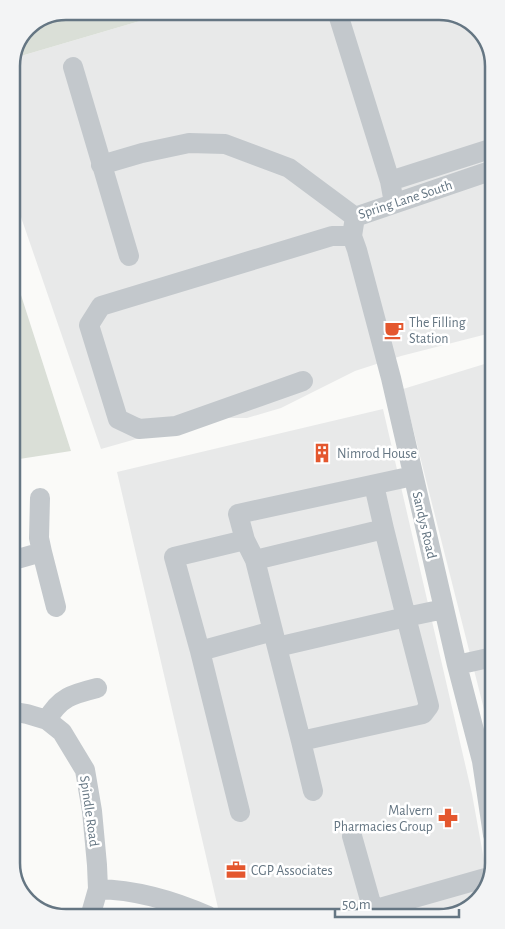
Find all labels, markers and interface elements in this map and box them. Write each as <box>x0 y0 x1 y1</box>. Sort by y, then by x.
street label: Spring Lane South <box>356 178 454 222</box>
place label: The Filling Station <box>409 316 466 346</box>
cafe icon: The Filling Station <box>383 319 405 341</box>
building icon: Nimrod House <box>311 442 333 464</box>
place label: Nimrod House <box>337 447 417 461</box>
street label: Sandys Road <box>410 490 439 560</box>
street label: Spindle Road <box>77 775 101 848</box>
place label: Malvern Pharmacies Group <box>333 804 433 834</box>
pharmacy icon: Malvern Pharmacies Group <box>437 807 459 829</box>
office icon: CGP Associates <box>225 859 247 881</box>
place label: CGP Associates <box>251 864 333 878</box>
scale bar <box>335 886 459 918</box>
text: 50 m <box>342 897 371 912</box>

